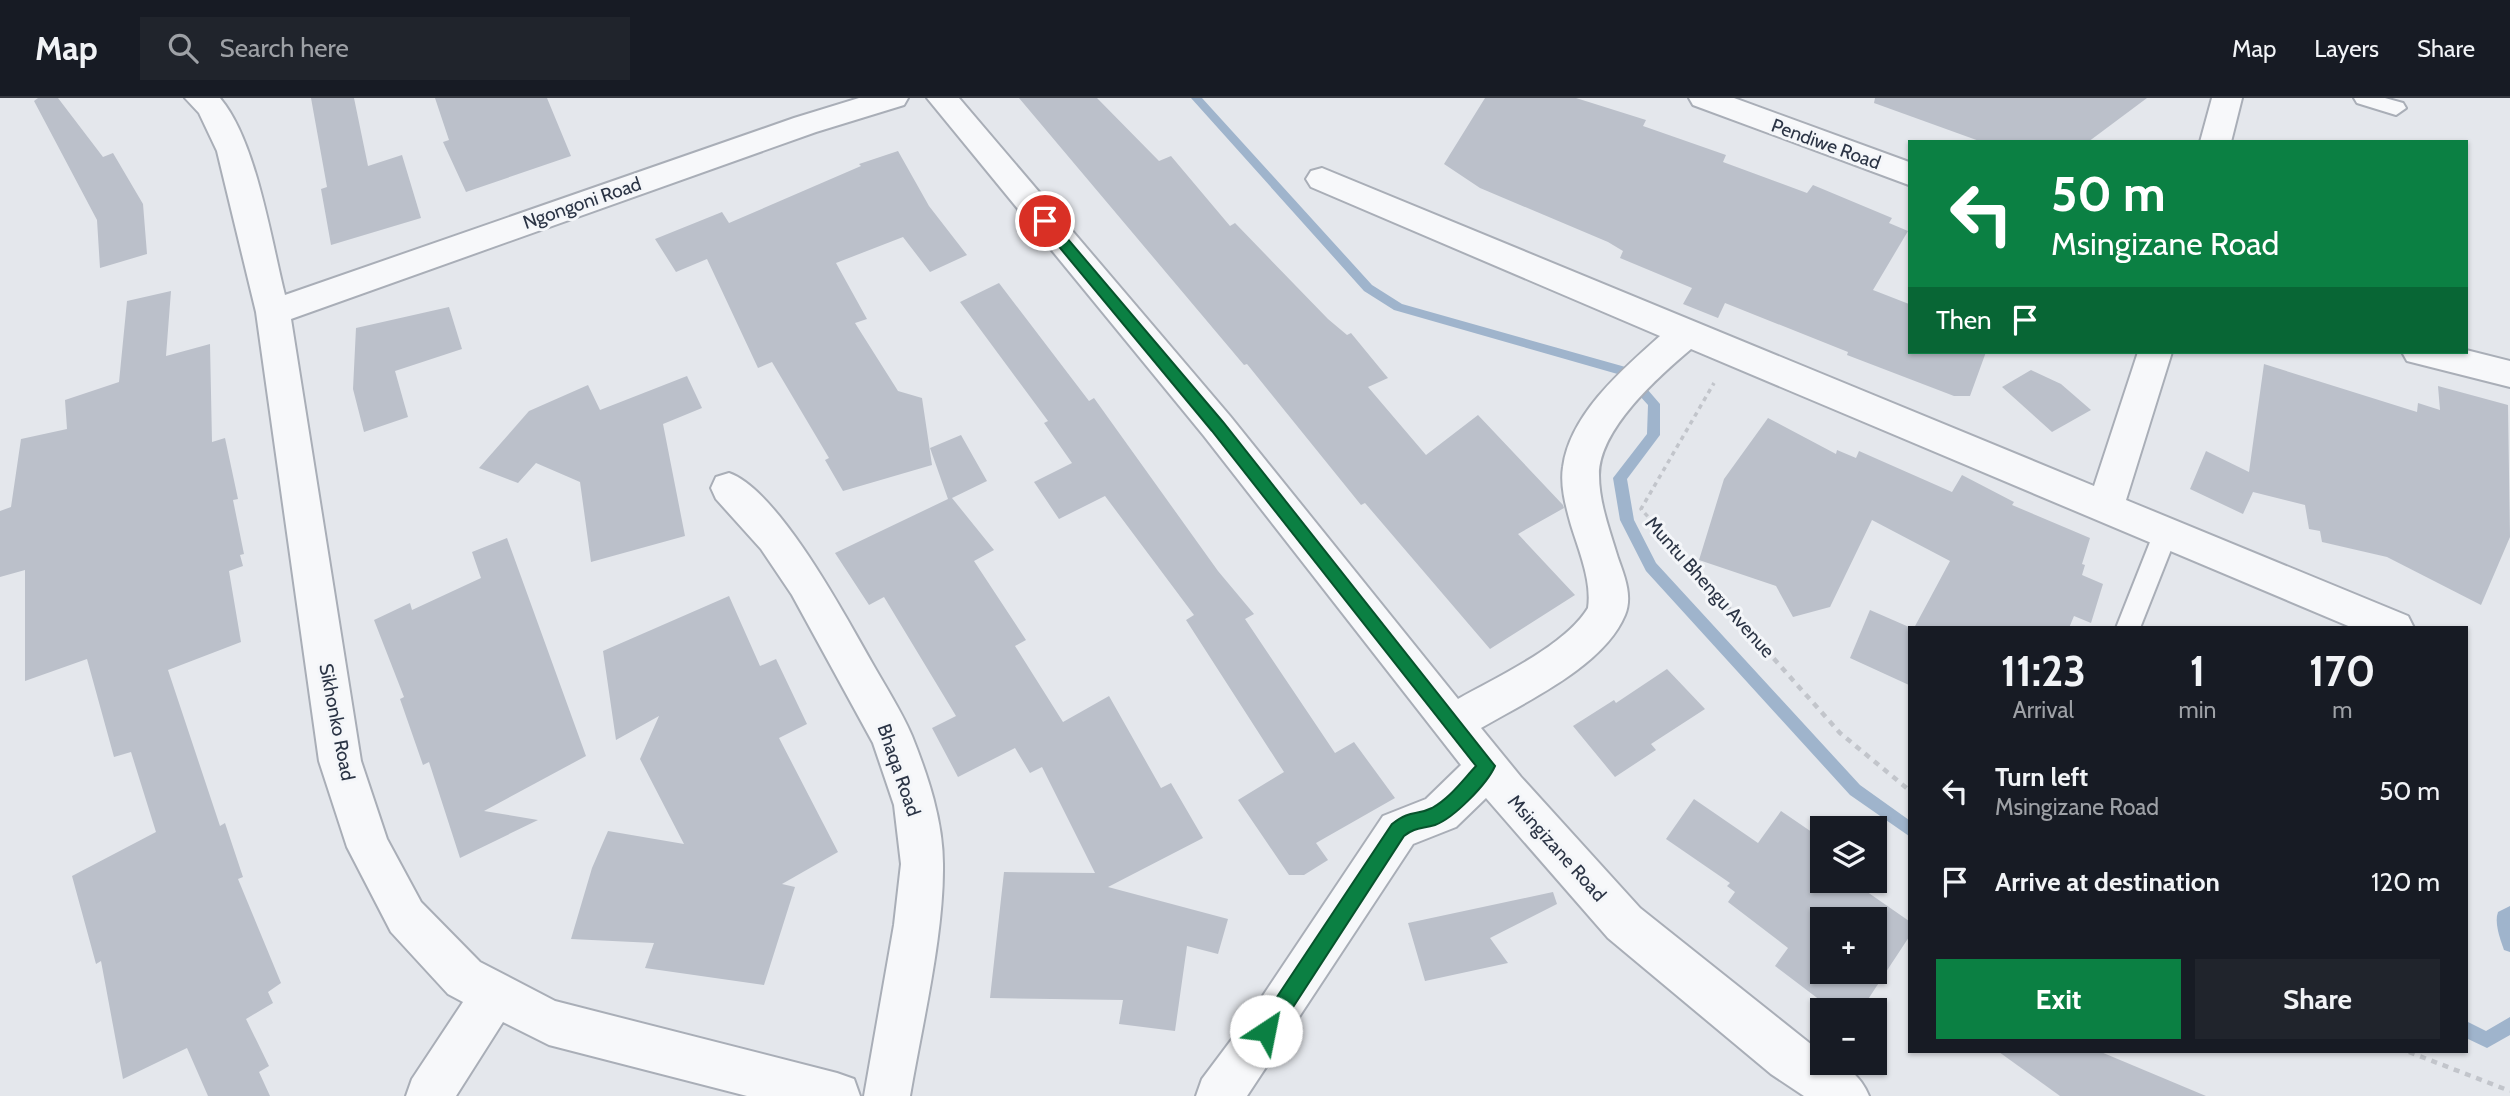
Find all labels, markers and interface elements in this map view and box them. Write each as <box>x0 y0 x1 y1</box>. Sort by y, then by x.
search box <box>140 17 630 80</box>
text: Map <box>35 28 98 68</box>
icon: search <box>164 29 202 67</box>
text: Search here <box>220 32 349 64</box>
text: Map <box>2232 34 2276 63</box>
text: Layers <box>2314 34 2379 63</box>
text: Share <box>2417 34 2475 63</box>
street label: Pendiwe Road <box>1768 114 1884 174</box>
text: 50 m <box>2051 164 2166 223</box>
icon: left <box>1936 168 2027 259</box>
street label: Ngongoni Road <box>520 172 644 234</box>
pin <box>1015 191 1075 251</box>
icon: arrive <box>1026 202 1064 240</box>
text: Msingizane Road <box>2051 224 2279 263</box>
icon: arrive <box>2006 301 2044 339</box>
text: Then <box>1936 304 1992 336</box>
street label: Muntu Bhengu Avenue <box>1641 512 1780 663</box>
text: 11:23 <box>2001 645 2086 697</box>
text: 1 <box>2190 645 2205 697</box>
text: 170 <box>2309 645 2375 697</box>
street label: Sikhonko Road <box>314 661 360 783</box>
text: Arrival <box>2013 696 2074 724</box>
text: min <box>2179 696 2216 724</box>
text: m <box>2332 696 2352 724</box>
street label: Bhaqa Road <box>873 721 925 819</box>
text: Turn left <box>1995 761 2088 793</box>
icon: left <box>1936 772 1974 810</box>
text: 50 m <box>2379 775 2440 807</box>
street label: Msingizane Road <box>1503 790 1611 906</box>
text: Msingizane Road <box>1995 793 2159 821</box>
map controls <box>1810 816 1887 1075</box>
button: layers <box>1810 816 1887 893</box>
icon: arrive <box>1936 863 1974 901</box>
text: Arrive at destination <box>1995 866 2220 898</box>
text: 120 m <box>2371 866 2440 898</box>
button: + <box>1810 907 1887 984</box>
button: Exit <box>1936 959 2181 1039</box>
button: Share <box>2195 959 2440 1039</box>
position arrow <box>1229 994 1303 1068</box>
button: − <box>1810 998 1887 1075</box>

